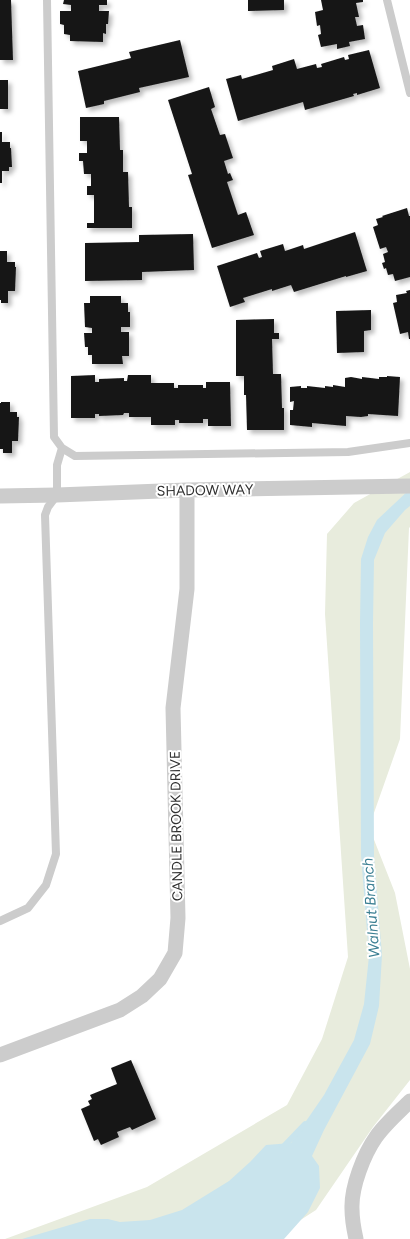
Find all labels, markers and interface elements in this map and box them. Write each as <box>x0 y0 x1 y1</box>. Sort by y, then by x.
street label: SHADOW WAY <box>157 481 254 500</box>
street label: CANDLE BROOK DRIVE <box>167 751 186 901</box>
water label: Walnut Branch <box>359 857 383 959</box>

